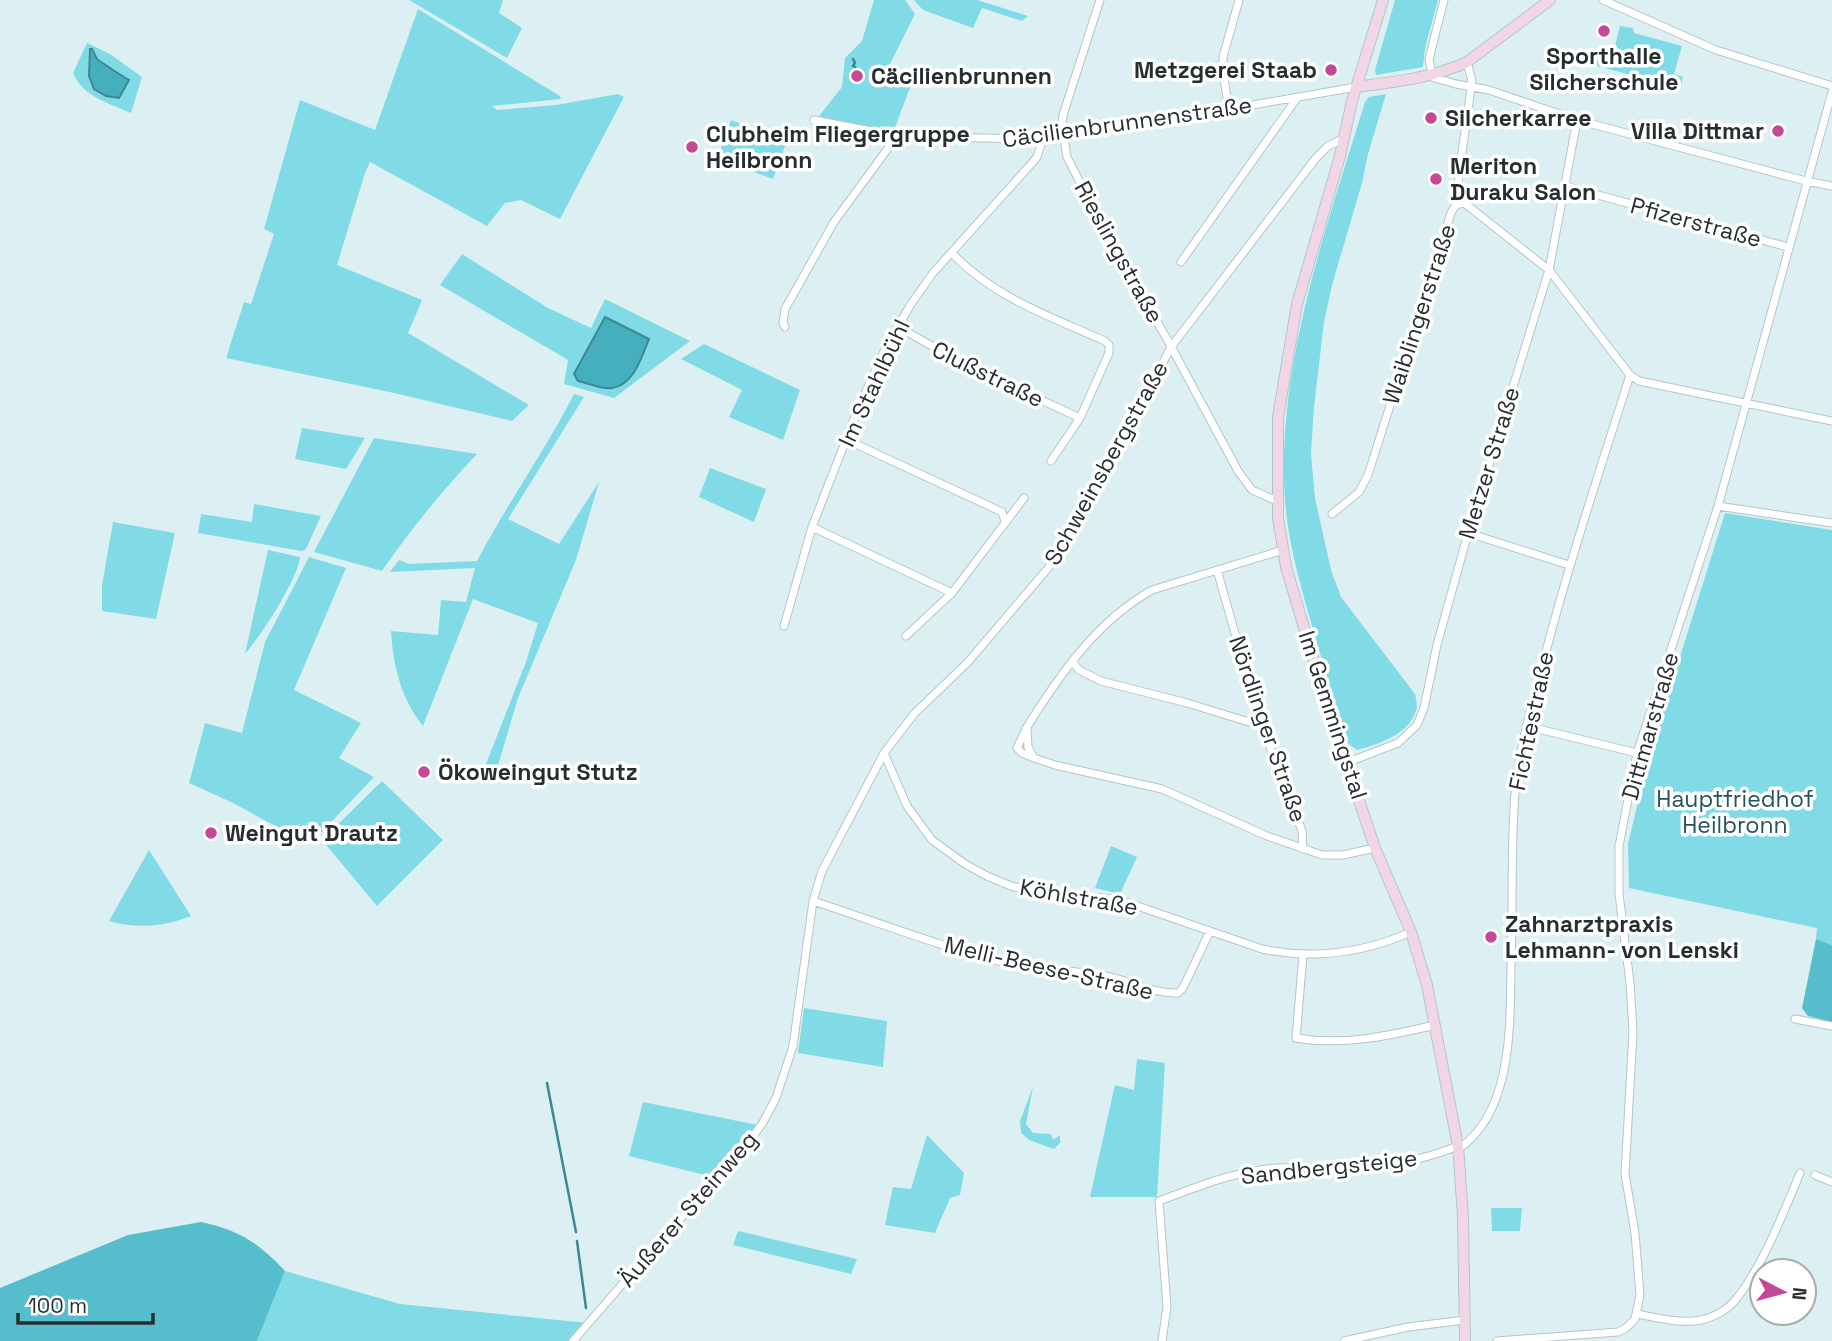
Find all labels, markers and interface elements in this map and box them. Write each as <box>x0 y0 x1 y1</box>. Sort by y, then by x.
marker: Sporthalle Silcherschule <box>1596 23 1612 39</box>
place label: Sporthalle Silcherschule <box>1530 41 1679 97</box>
place label: Metzgerei Staab <box>1134 55 1317 85</box>
place label: Cäcilienbrunnen <box>871 61 1052 91</box>
marker: Metzgerei Staab <box>1323 62 1339 78</box>
marker: Cäcilienbrunnen <box>849 68 865 84</box>
street label: Cäcilienbrunnenstraße <box>1000 90 1254 154</box>
place label: Silcherkarree <box>1445 103 1592 133</box>
marker: Silcherkarree <box>1423 110 1439 126</box>
place label: Villa Dittmar <box>1631 116 1764 146</box>
place label: Clubheim Fliegergruppe Heilbronn <box>706 119 970 175</box>
marker: Villa Dittmar <box>1770 123 1786 139</box>
marker: Clubheim Fliegergruppe Heilbronn <box>684 139 700 155</box>
place label: Meriton Duraku Salon <box>1450 151 1596 207</box>
marker: Meriton Duraku Salon <box>1428 171 1444 187</box>
street label: Rieslingstraße <box>1068 176 1170 328</box>
street label: Pfizerstraße <box>1627 190 1765 254</box>
street label: Waiblingerstraße <box>1376 220 1462 408</box>
street label: Im Stahlbühl <box>831 314 917 452</box>
street label: Clußstraße <box>927 334 1049 414</box>
street label: Schweinsbergstraße <box>1037 356 1175 570</box>
street label: Metzer Straße <box>1452 383 1526 543</box>
street label: Im Gemmingstal <box>1292 627 1374 803</box>
street label: Nördlinger Straße <box>1222 632 1314 826</box>
street label: Fichtestraße <box>1502 649 1560 793</box>
street label: Dittmarstraße <box>1615 649 1685 803</box>
place label: Ökoweingut Stutz <box>438 757 638 787</box>
marker: Ökoweingut Stutz <box>416 764 432 780</box>
park label: Hauptfriedhof Heilbronn <box>1656 784 1814 840</box>
place label: Weingut Drautz <box>225 818 398 848</box>
marker: Weingut Drautz <box>203 825 219 841</box>
street label: Köhlstraße <box>1018 872 1140 922</box>
place label: Zahnarztpraxis Lehmann- von Lenski <box>1505 909 1739 965</box>
street label: Melli-Beese-Straße <box>941 929 1157 1007</box>
marker: Zahnarztpraxis Lehmann- von Lenski <box>1483 929 1499 945</box>
street label: Äußerer Steinweg <box>612 1125 764 1293</box>
street label: Sandbergsteige <box>1239 1143 1419 1191</box>
north arrow <box>1748 1257 1818 1327</box>
scale bar <box>18 1282 152 1326</box>
text: N <box>1786 1286 1813 1301</box>
text: 100 m <box>28 1292 87 1319</box>

